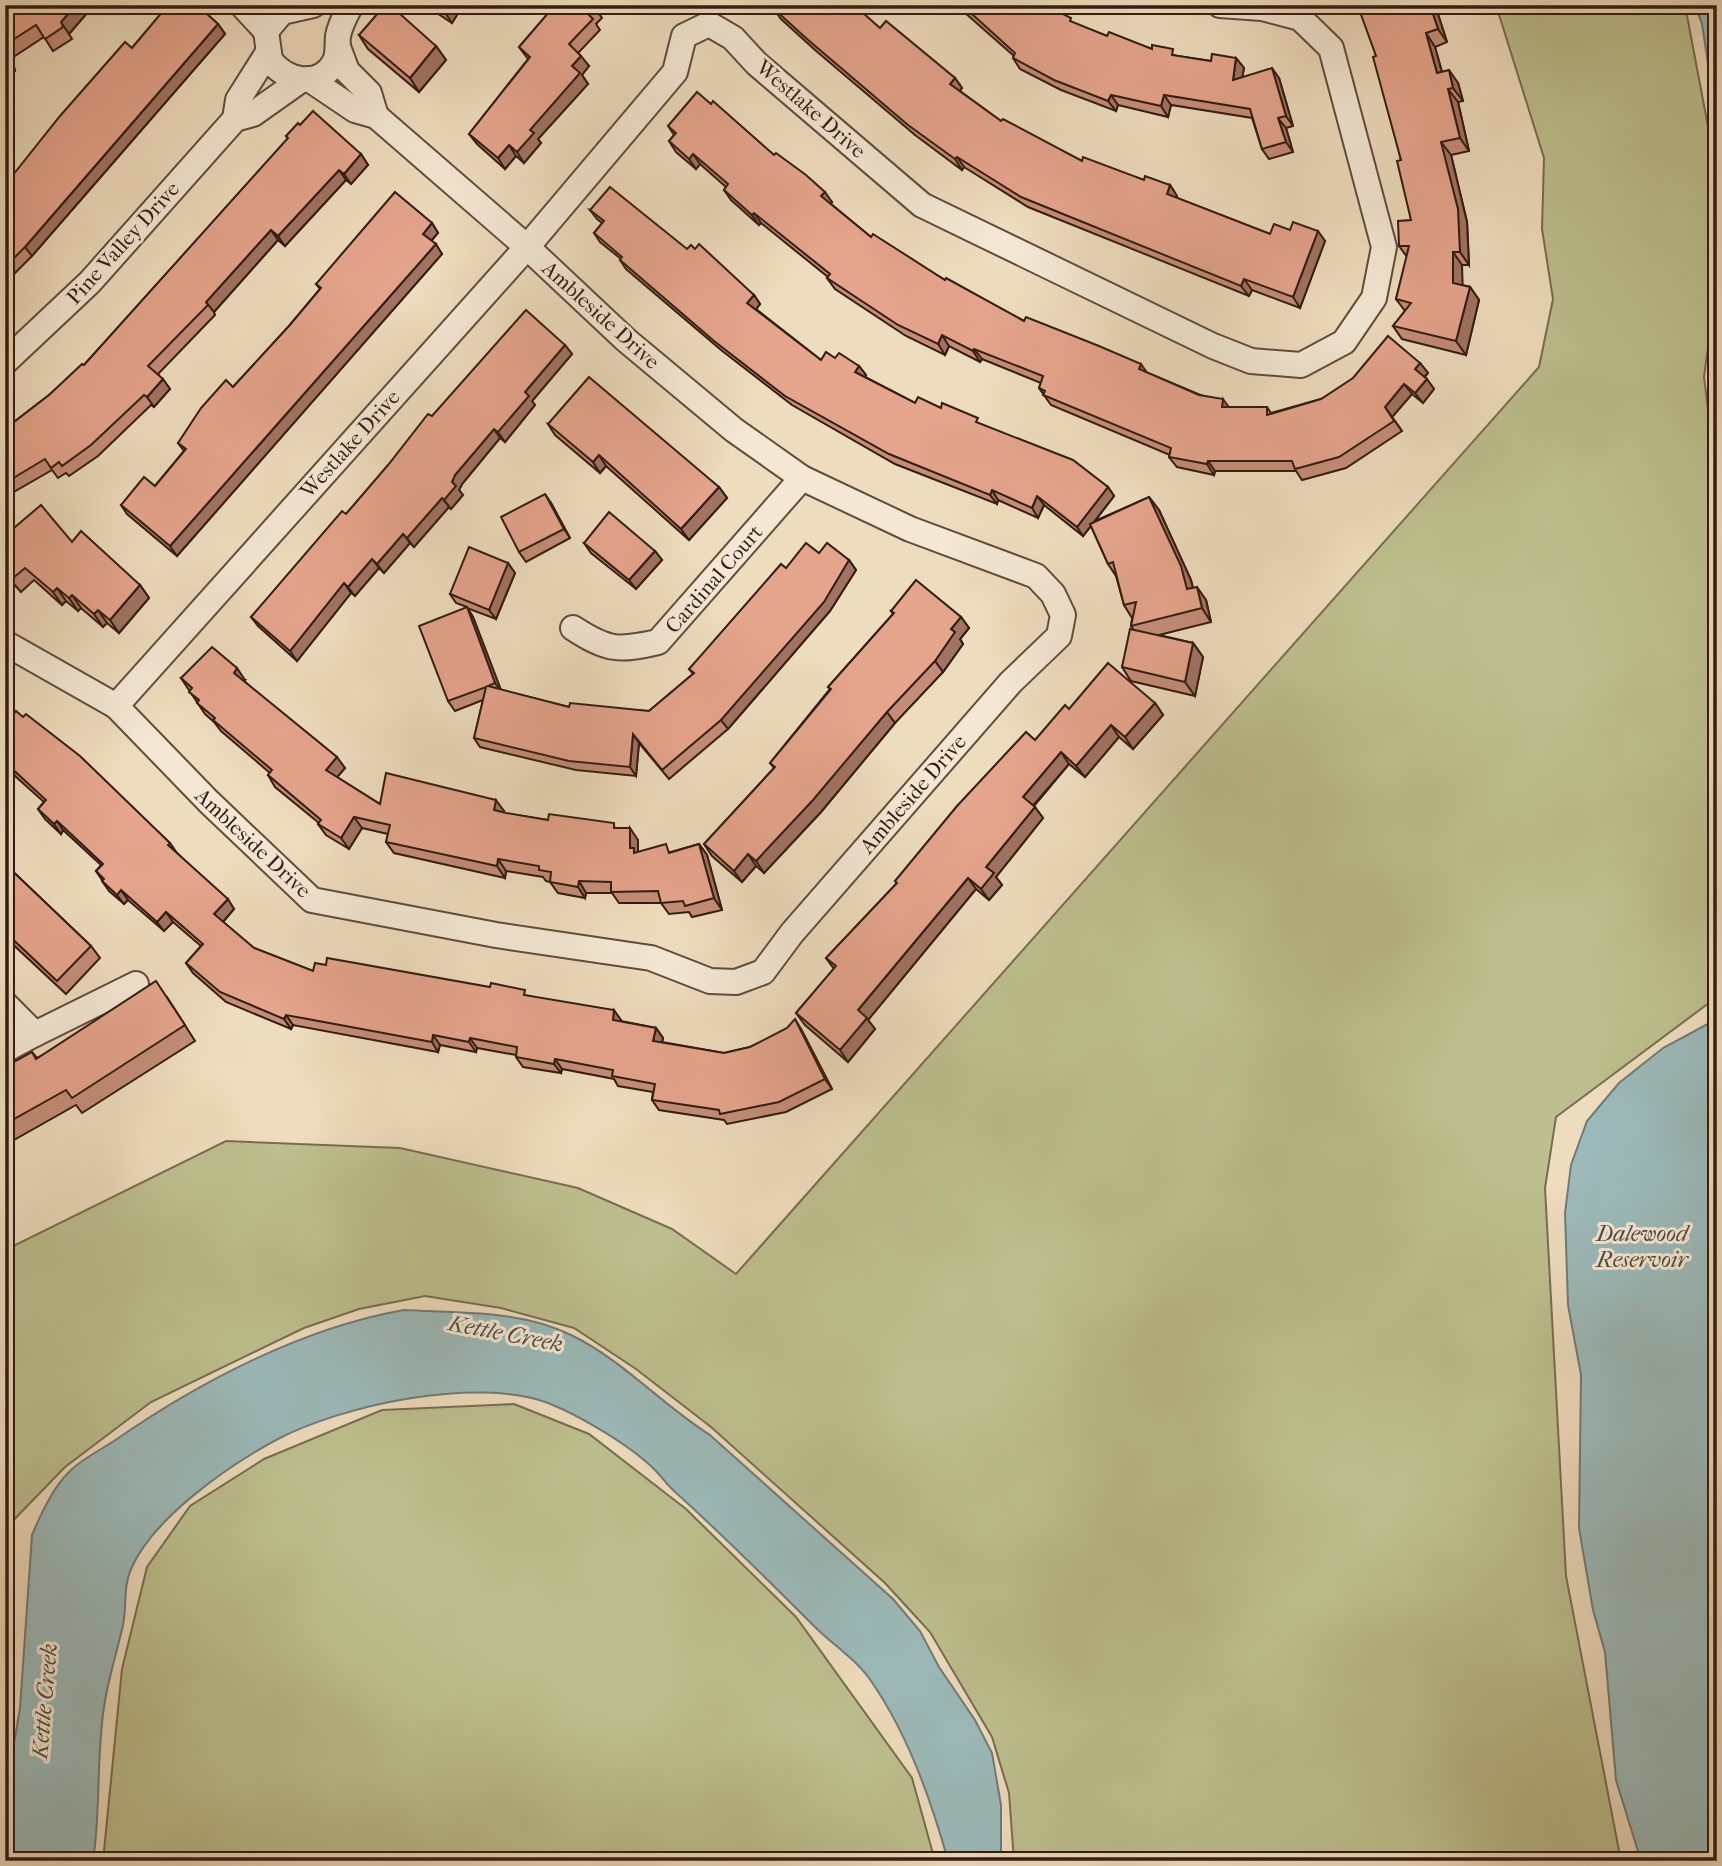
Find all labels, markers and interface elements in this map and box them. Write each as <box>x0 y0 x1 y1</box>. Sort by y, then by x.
street label: Westlake Drive <box>751 54 871 163</box>
street label: Pine Valley Drive <box>62 177 184 309</box>
street label: Ambleside Drive <box>537 255 664 374</box>
street label: Westlake Drive <box>295 385 405 504</box>
street label: Cardinal Court <box>661 520 768 638</box>
street label: Ambleside Drive <box>854 730 971 859</box>
street label: Ambleside Drive <box>189 783 316 903</box>
water label: Dalewood Reservoir <box>1594 1220 1691 1273</box>
water label: Kettle Creek <box>444 1309 565 1358</box>
water label: Kettle Creek <box>26 1642 63 1762</box>

